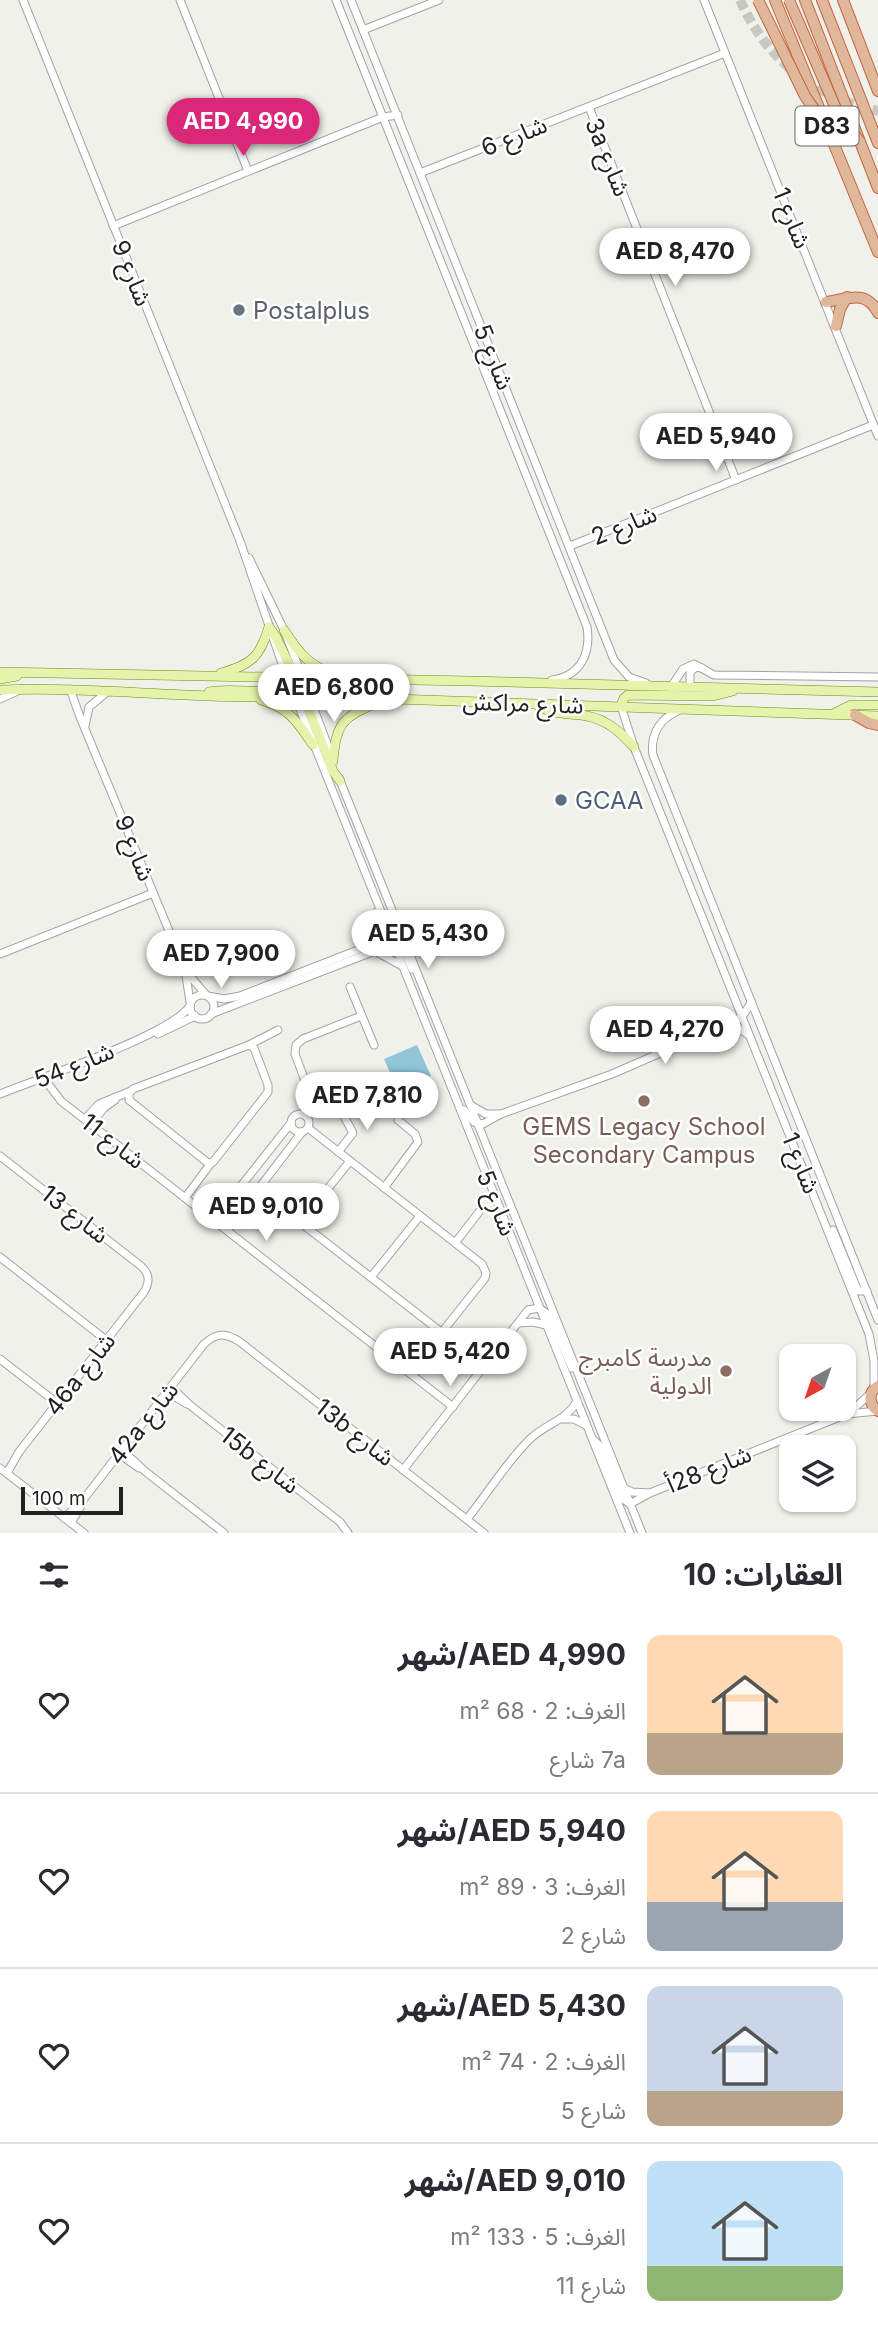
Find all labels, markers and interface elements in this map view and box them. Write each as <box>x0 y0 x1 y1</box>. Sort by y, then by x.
pin: AED 4,990 <box>163 99 323 158</box>
road number: D83 <box>796 106 858 146</box>
text: AED 4,990 <box>183 107 303 135</box>
street label: شارع 6 <box>477 110 552 165</box>
street label: 3a شارع <box>576 114 637 201</box>
street label: شارع 1 <box>764 183 817 254</box>
pin: AED 8,470 <box>595 229 755 288</box>
street label: شارع 9 <box>103 236 158 311</box>
text: AED 8,470 <box>615 237 735 265</box>
place label: Postalplus <box>253 296 370 325</box>
marker: Postalplus <box>231 302 247 318</box>
street label: شارع 5 <box>465 320 520 395</box>
pin: AED 5,940 <box>636 414 796 473</box>
text: AED 5,940 <box>656 422 776 450</box>
street label: شارع 2 <box>587 499 662 554</box>
pin: AED 6,800 <box>254 664 414 724</box>
text: AED 6,800 <box>274 673 394 701</box>
street label: شارع مراكش <box>462 686 584 723</box>
place label: GCAA <box>575 786 643 815</box>
marker: GCAA <box>553 792 569 808</box>
street label: شارع 9 <box>106 811 161 886</box>
pin: AED 5,430 <box>348 911 508 970</box>
text: AED 5,430 <box>368 919 488 947</box>
pin: AED 7,900 <box>141 930 301 990</box>
text: AED 7,900 <box>162 939 280 967</box>
pin: AED 4,270 <box>585 1006 745 1066</box>
text: AED 4,270 <box>606 1015 724 1043</box>
street label: شارع 54 <box>30 1036 119 1097</box>
pin: AED 7,810 <box>287 1072 447 1132</box>
text: AED 7,810 <box>311 1081 423 1109</box>
marker: GEMS Legacy School Secondary Campus <box>636 1093 652 1109</box>
street label: شارع 11 <box>73 1107 151 1177</box>
place label: GEMS Legacy School Secondary Campus <box>522 1112 766 1169</box>
street label: شارع 1 <box>773 1128 826 1199</box>
street label: شارع 5 <box>468 1166 523 1241</box>
street label: شارع 13 <box>33 1179 115 1252</box>
pin: AED 9,010 <box>186 1184 346 1243</box>
text: AED 9,010 <box>208 1192 324 1220</box>
street label: 46a شارع <box>39 1327 124 1423</box>
pin: AED 5,420 <box>370 1328 530 1388</box>
text: AED 5,420 <box>390 1337 510 1365</box>
place label: مدرسة كامبرج الدولية <box>579 1343 712 1400</box>
north arrow <box>779 1344 856 1421</box>
map controls <box>779 1344 856 1512</box>
marker: مدرسة كامبرج الدولية <box>718 1363 734 1379</box>
street label: 42a شارع <box>102 1376 187 1472</box>
street label: 13b شارع <box>308 1392 400 1474</box>
street label: 15b شارع <box>213 1420 305 1502</box>
button: layers <box>779 1435 856 1512</box>
street label: شارع 28أ <box>662 1438 757 1502</box>
scale bar <box>21 1484 122 1516</box>
text: 100 m <box>32 1487 86 1510</box>
icon: filters <box>35 1556 73 1594</box>
text: العقارات: 10 <box>683 1556 843 1592</box>
text: AED 4,990/شهر <box>398 1636 626 1672</box>
icon: home <box>703 1663 787 1747</box>
icon: heart <box>35 1686 73 1724</box>
text: الغرف: 2 · 68 m² <box>460 1697 626 1725</box>
text: 7a شارع <box>550 1746 626 1774</box>
text: AED 5,940/شهر <box>398 1812 626 1848</box>
icon: home <box>703 1839 787 1923</box>
icon: heart <box>35 1862 73 1900</box>
text: الغرف: 3 · 89 m² <box>459 1873 626 1901</box>
text: شارع 2 <box>561 1922 626 1950</box>
text: AED 5,430/شهر <box>397 1987 626 2023</box>
icon: home <box>703 2014 787 2098</box>
icon: heart <box>35 2037 73 2075</box>
text: الغرف: 2 · 74 m² <box>462 2048 626 2076</box>
text: شارع 5 <box>561 2097 626 2125</box>
text: AED 9,010/شهر <box>405 2162 626 2198</box>
icon: home <box>703 2189 787 2273</box>
icon: heart <box>35 2212 73 2250</box>
text: الغرف: 5 · 133 m² <box>450 2223 626 2251</box>
text: شارع 11 <box>556 2272 626 2300</box>

